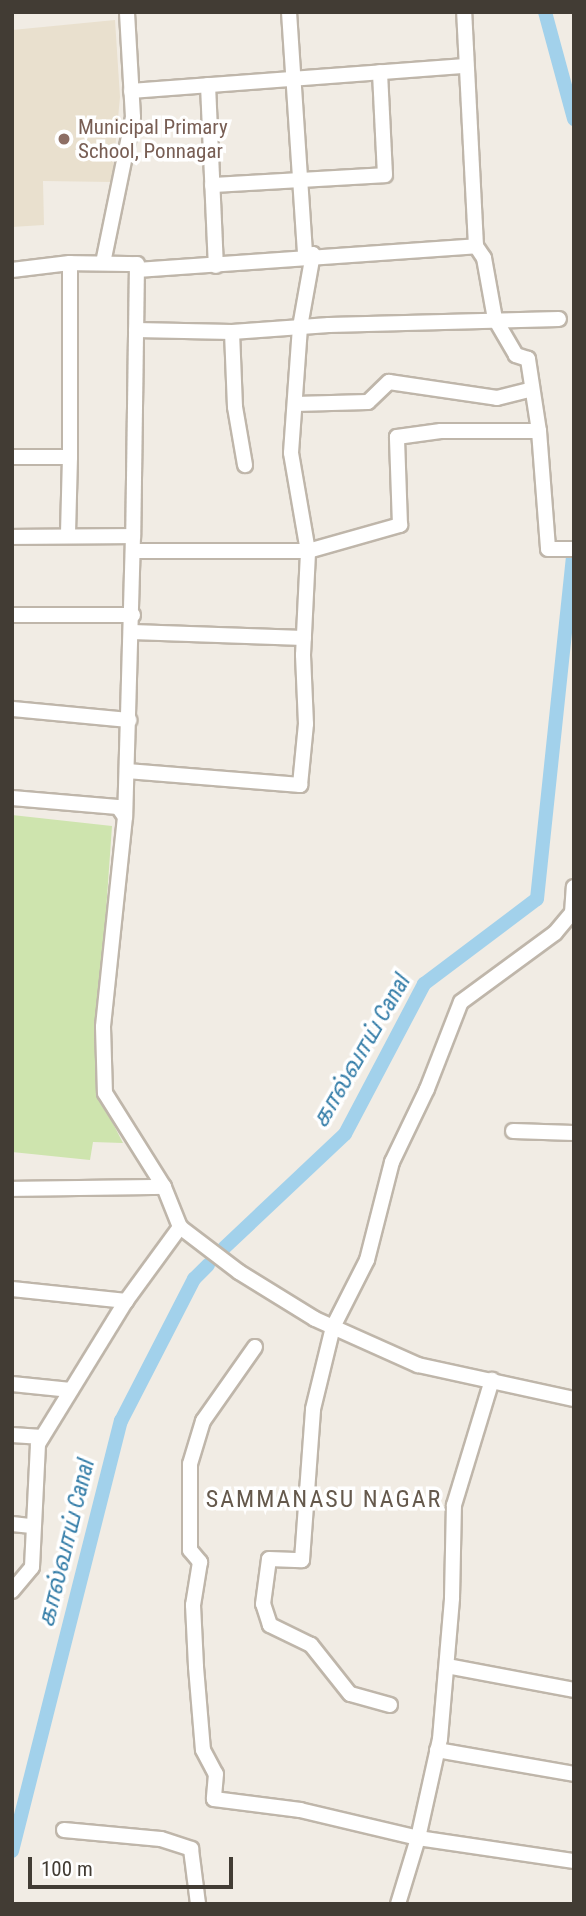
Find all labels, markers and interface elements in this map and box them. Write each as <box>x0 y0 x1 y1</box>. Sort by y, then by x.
place label: Municipal Primary School, Ponnagar <box>78 114 228 164</box>
marker: Municipal Primary School, Ponnagar <box>56 131 72 147</box>
water label: கால்வாய் Canal <box>307 969 417 1133</box>
water label: கால்வாய் Canal <box>33 1456 101 1630</box>
district label: SAMMANASU NAGAR <box>208 1486 440 1514</box>
scale bar <box>32 1842 236 1886</box>
text: 100 m <box>41 1857 93 1881</box>

